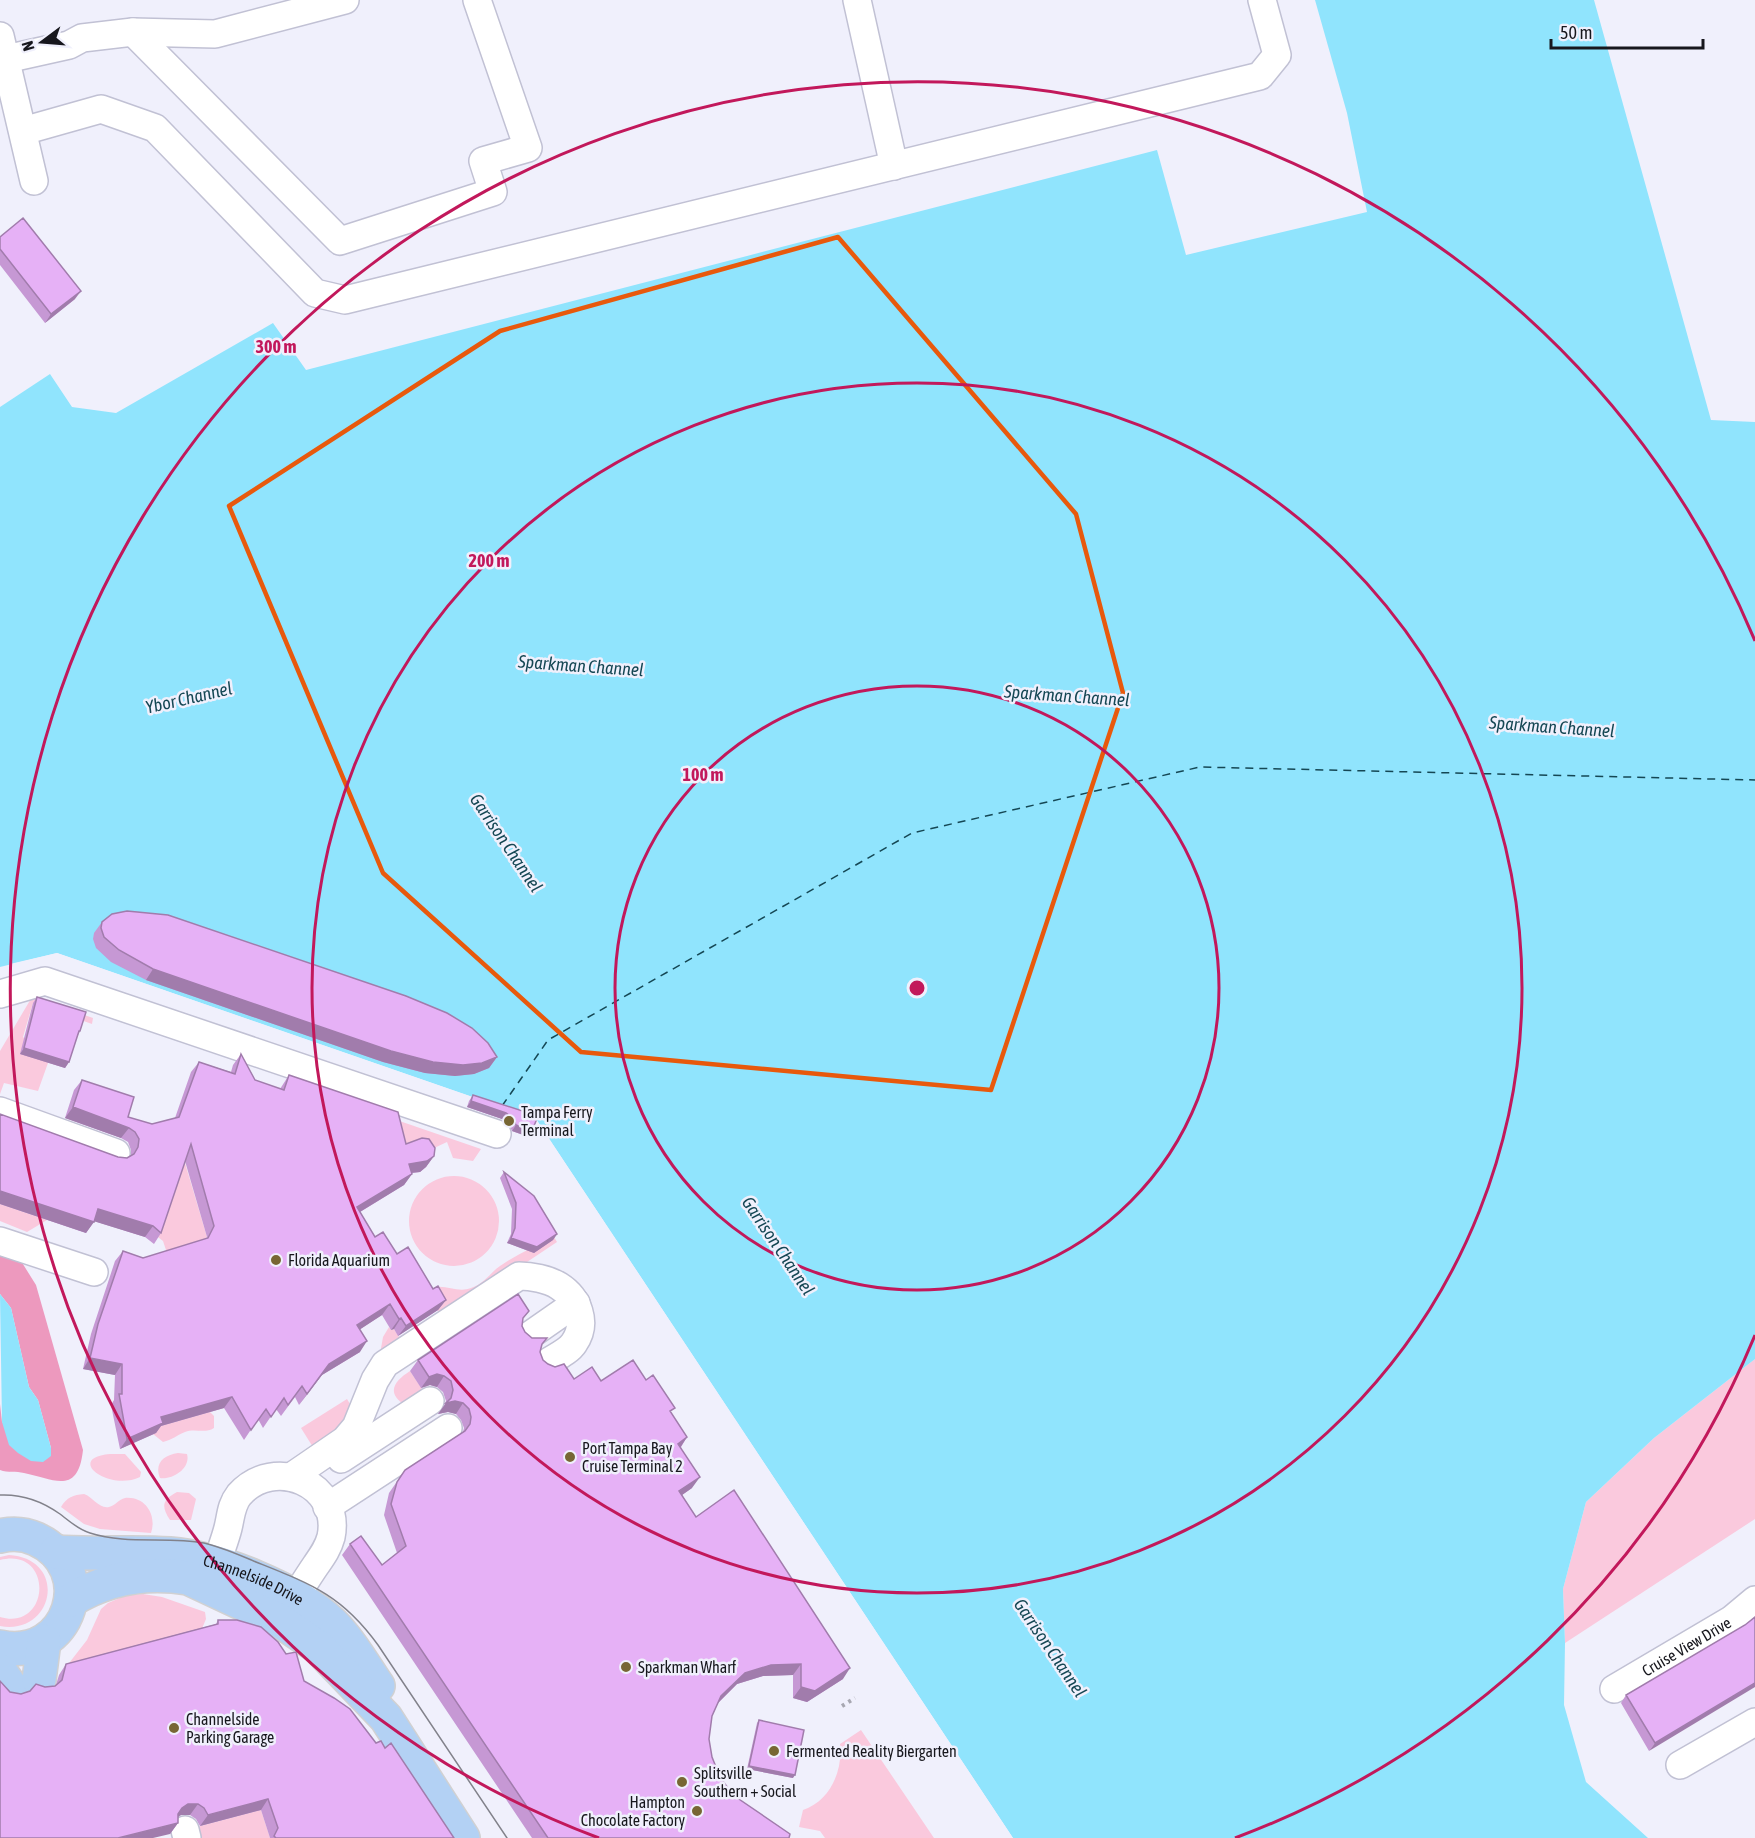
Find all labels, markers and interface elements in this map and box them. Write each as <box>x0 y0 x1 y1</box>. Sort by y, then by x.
north arrow <box>12 12 72 72</box>
scale bar <box>1551 12 1702 50</box>
text: 50 m <box>1560 22 1592 43</box>
text: N <box>18 39 38 53</box>
text: 300 m <box>256 336 296 357</box>
text: 200 m <box>469 550 509 571</box>
water label: Sparkman Channel <box>517 651 645 680</box>
water label: Ybor Channel <box>143 677 234 718</box>
water label: Sparkman Channel <box>1003 681 1131 710</box>
water label: Sparkman Channel <box>1488 712 1616 741</box>
text: 100 m <box>683 764 723 785</box>
water label: Garrison Channel <box>466 789 547 896</box>
centre of rings <box>907 978 927 998</box>
place label: Tampa Ferry Terminal <box>521 1103 593 1139</box>
marker: Tampa Ferry Terminal <box>502 1114 516 1128</box>
water label: Garrison Channel <box>738 1192 819 1299</box>
place label: Florida Aquarium <box>288 1251 390 1270</box>
marker: Florida Aquarium <box>269 1253 283 1267</box>
place label: Port Tampa Bay Cruise Terminal 2 <box>582 1439 683 1475</box>
marker: Port Tampa Bay Cruise Terminal 2 <box>563 1450 577 1464</box>
street label: Channelside Drive <box>202 1551 307 1609</box>
water label: Garrison Channel <box>1010 1594 1091 1701</box>
street label: Cruise View Drive <box>1639 1613 1734 1679</box>
place label: Sparkman Wharf <box>638 1658 737 1677</box>
marker: Sparkman Wharf <box>619 1660 633 1674</box>
place label: Channelside Parking Garage <box>186 1710 274 1747</box>
marker: Channelside Parking Garage <box>167 1721 181 1735</box>
place label: Fermented Reality Biergarten <box>786 1742 957 1761</box>
marker: Fermented Reality Biergarten <box>767 1744 781 1758</box>
place label: Splitsville Southern + Social <box>694 1764 797 1800</box>
marker: Splitsville Southern + Social <box>675 1775 689 1789</box>
place label: Hampton Chocolate Factory <box>581 1793 685 1830</box>
marker: Hampton Chocolate Factory <box>690 1804 704 1818</box>

